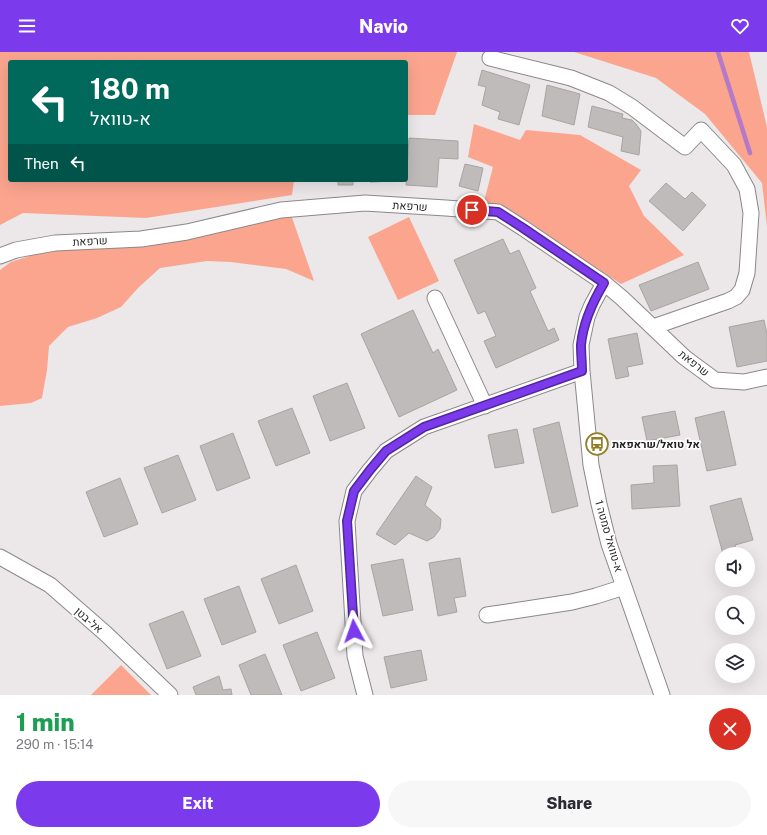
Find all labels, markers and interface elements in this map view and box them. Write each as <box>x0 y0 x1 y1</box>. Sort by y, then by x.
icon: menu <box>16 15 38 37</box>
icon: heart <box>729 15 751 37</box>
text: Navio <box>359 16 408 37</box>
text: 180 m <box>90 72 170 105</box>
icon: left <box>24 76 76 128</box>
text: א-טוואל <box>90 108 151 129</box>
icon: left <box>67 152 89 174</box>
text: Then <box>24 155 59 172</box>
pin <box>455 193 489 227</box>
street label: שרפאת <box>392 199 428 213</box>
icon: arrive <box>461 199 483 221</box>
street label: שרפאת <box>72 234 108 248</box>
street label: שרפאת <box>677 348 711 378</box>
bus stop icon: אל טואל/שראפאת <box>584 431 610 457</box>
place label: אל טואל/שראפאת <box>612 438 700 450</box>
street label: א-טוואל סמטה 1 <box>593 499 625 573</box>
map controls <box>715 547 755 683</box>
button: sound <box>715 547 755 587</box>
button: search <box>715 595 755 635</box>
street label: אל-בטן <box>73 605 105 635</box>
position arrow <box>333 610 375 652</box>
button: layers <box>715 643 755 683</box>
text: 1 min <box>16 708 75 736</box>
button: close <box>709 708 751 750</box>
text: 290 m · 15:14 <box>16 737 93 752</box>
button: Exit <box>16 781 380 827</box>
button: Share <box>388 781 751 827</box>

